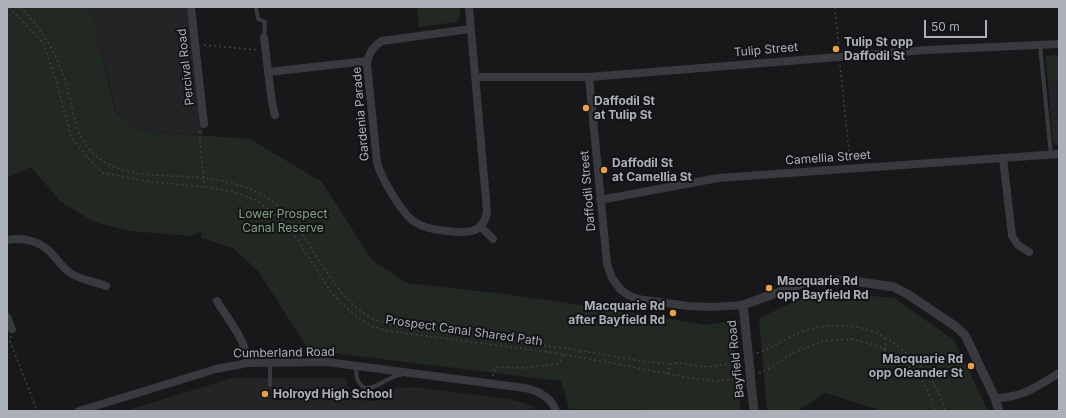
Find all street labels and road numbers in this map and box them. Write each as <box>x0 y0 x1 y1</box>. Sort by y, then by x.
street label: Percival Road <box>175 28 197 106</box>
street label: Tulip Street <box>733 40 799 60</box>
street label: Gardenia Parade <box>350 66 372 162</box>
street label: Camellia Street <box>785 148 871 168</box>
street label: Daffodil Street <box>577 150 599 232</box>
street label: Prospect Canal Shared Path <box>384 313 544 349</box>
street label: Bayfield Road <box>725 319 747 399</box>
street label: Cumberland Road <box>233 345 335 361</box>

